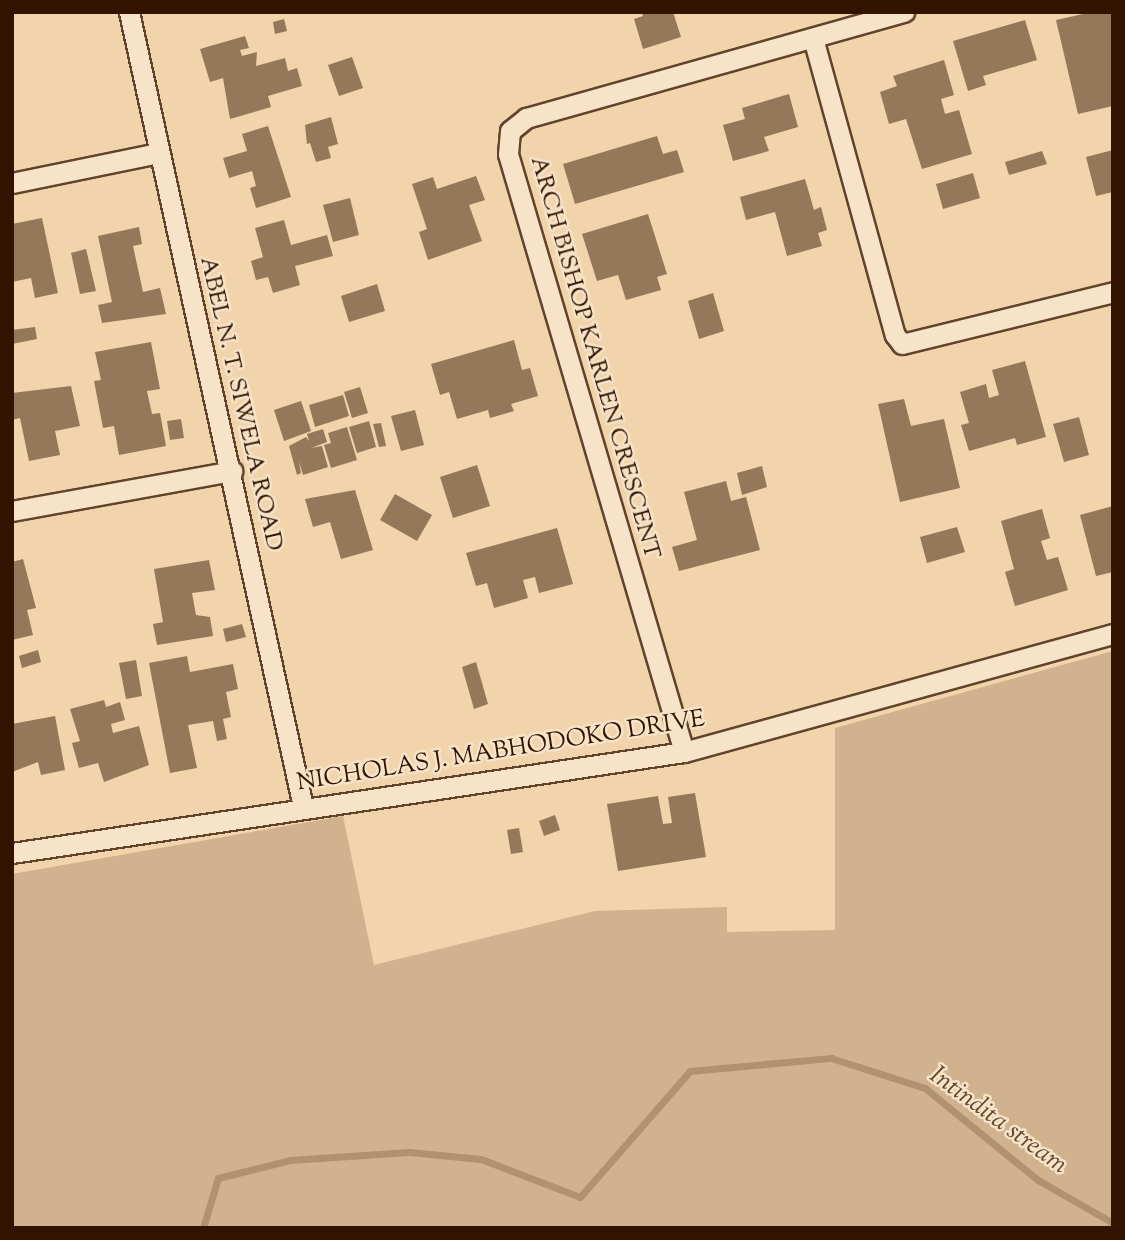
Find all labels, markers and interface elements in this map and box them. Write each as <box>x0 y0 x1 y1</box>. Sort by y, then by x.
street label: ARCH BISHOP KARLEN CRESCENT <box>523 153 665 563</box>
street label: ABEL N. T. SIWELA ROAD <box>192 254 288 554</box>
street label: NICHOLAS J. MABHODOKO DRIVE <box>295 706 707 798</box>
water label: Intindita stream <box>923 1060 1073 1182</box>

